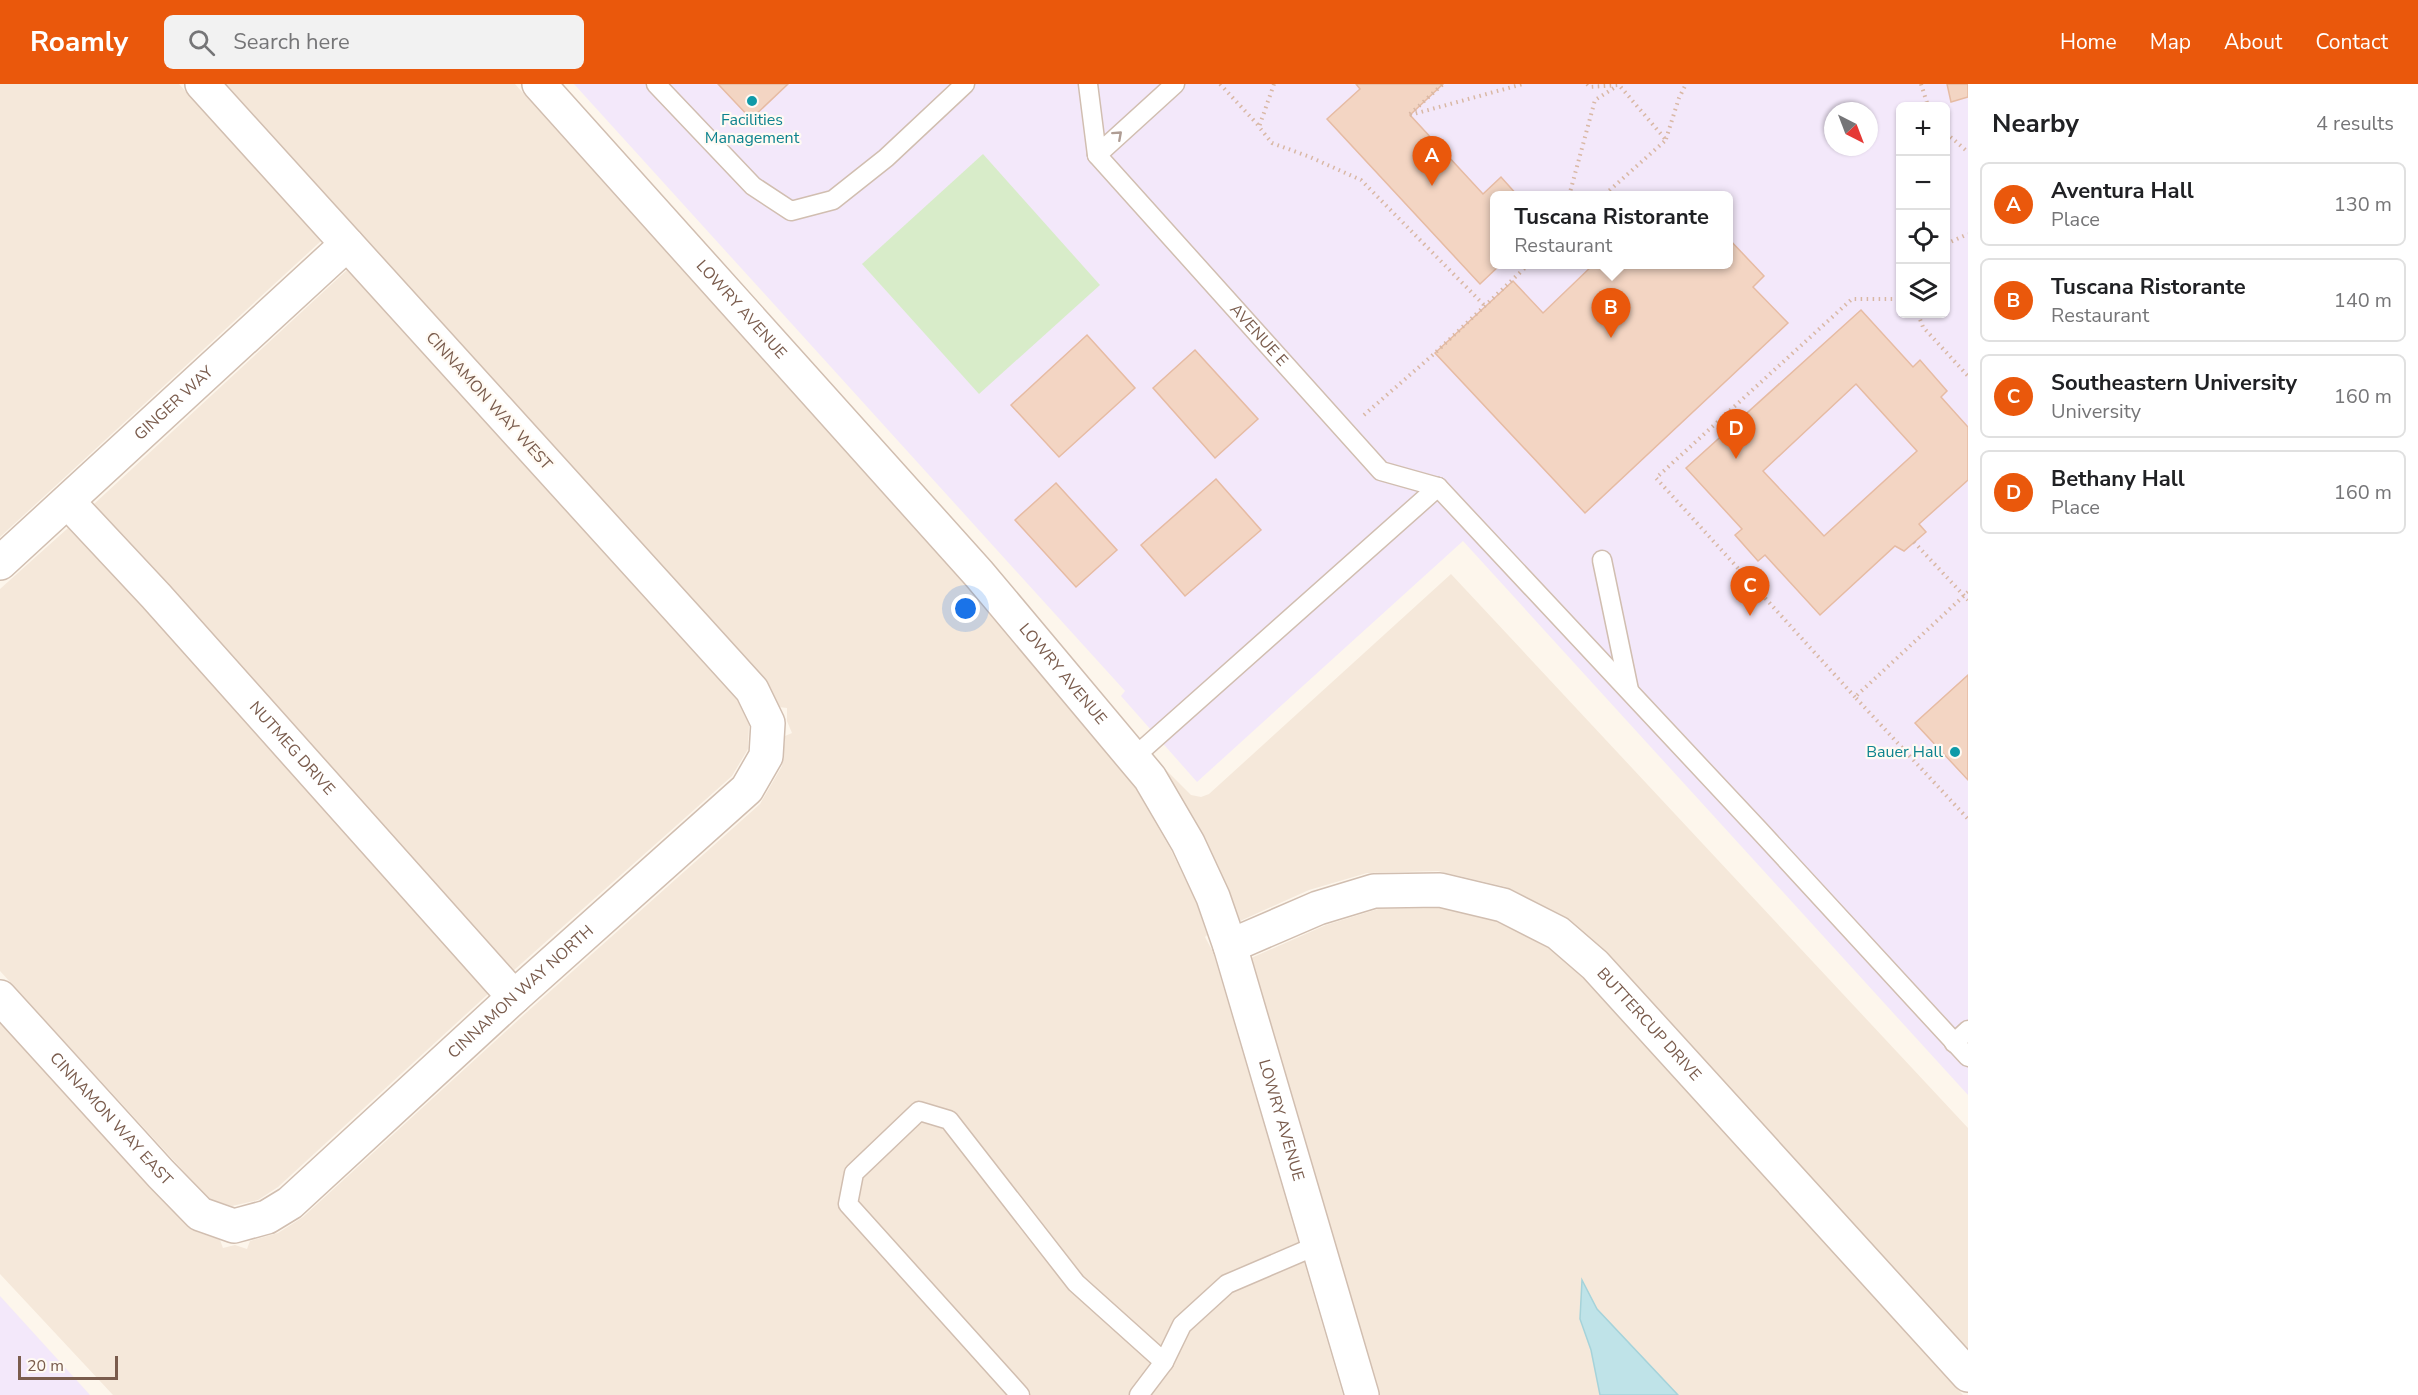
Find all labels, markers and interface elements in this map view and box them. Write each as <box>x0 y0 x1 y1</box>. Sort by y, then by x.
search box <box>164 15 584 69</box>
text: Roamly <box>30 23 128 61</box>
icon: search <box>185 26 218 59</box>
text: Search here <box>233 27 350 57</box>
text: Home <box>2060 28 2117 56</box>
text: Map <box>2150 28 2191 56</box>
text: About <box>2224 28 2282 56</box>
text: Contact <box>2315 28 2388 56</box>
marker: Facilities Management <box>745 94 759 108</box>
north arrow <box>1824 102 1878 156</box>
map controls <box>1896 102 1950 318</box>
button: + <box>1896 102 1950 156</box>
text: Nearby <box>1992 106 2079 141</box>
place label: Facilities Management <box>705 109 800 149</box>
text: 4 results <box>2316 110 2394 137</box>
one-way arrow <box>1111 132 1122 143</box>
pin: A <box>1412 136 1452 186</box>
button: − <box>1896 156 1950 210</box>
text: Aventura Hall <box>2051 176 2194 206</box>
popup <box>1490 191 1733 269</box>
text: A <box>2006 191 2021 218</box>
text: 130 m <box>2334 191 2392 218</box>
text: Tuscana Ristorante <box>1514 202 1709 232</box>
text: Place <box>2051 206 2100 233</box>
button: locate <box>1896 210 1950 264</box>
text: Restaurant <box>1514 232 1612 259</box>
street label: LOWRY AVENUE <box>691 255 792 364</box>
button: layers <box>1896 264 1950 318</box>
text: Tuscana Ristorante <box>2051 272 2246 302</box>
text: B <box>2007 287 2020 314</box>
text: 140 m <box>2334 287 2392 314</box>
pin: B <box>1592 288 1630 338</box>
street label: AVENUE E <box>1225 299 1293 371</box>
text: Restaurant <box>2051 302 2149 329</box>
street label: CINNAMON WAY WEST <box>421 327 557 475</box>
street label: GINGER WAY <box>129 361 218 445</box>
text: Southeastern University <box>2051 368 2297 398</box>
text: C <box>2007 383 2020 410</box>
text: 160 m <box>2334 383 2392 410</box>
text: University <box>2051 398 2141 425</box>
pin: D <box>1716 410 1756 459</box>
text: Bethany Hall <box>2051 464 2185 494</box>
text: D <box>2006 479 2021 506</box>
text: 160 m <box>2334 479 2392 506</box>
text: Place <box>2051 494 2100 521</box>
pin: C <box>1730 566 1770 616</box>
your location <box>951 594 980 623</box>
street label: LOWRY AVENUE <box>1014 619 1112 729</box>
street label: NUTMEG DRIVE <box>244 697 340 800</box>
place label: Bauer Hall <box>1866 741 1943 763</box>
marker: Bauer Hall <box>1948 745 1962 759</box>
street label: CINNAMON WAY NORTH <box>443 920 598 1064</box>
street label: BUTTERCUP DRIVE <box>1592 963 1706 1086</box>
street label: CINNAMON WAY EAST <box>45 1048 178 1191</box>
street label: LOWRY AVENUE <box>1253 1057 1310 1184</box>
scale bar <box>18 1353 118 1380</box>
text: 20 m <box>27 1355 64 1377</box>

